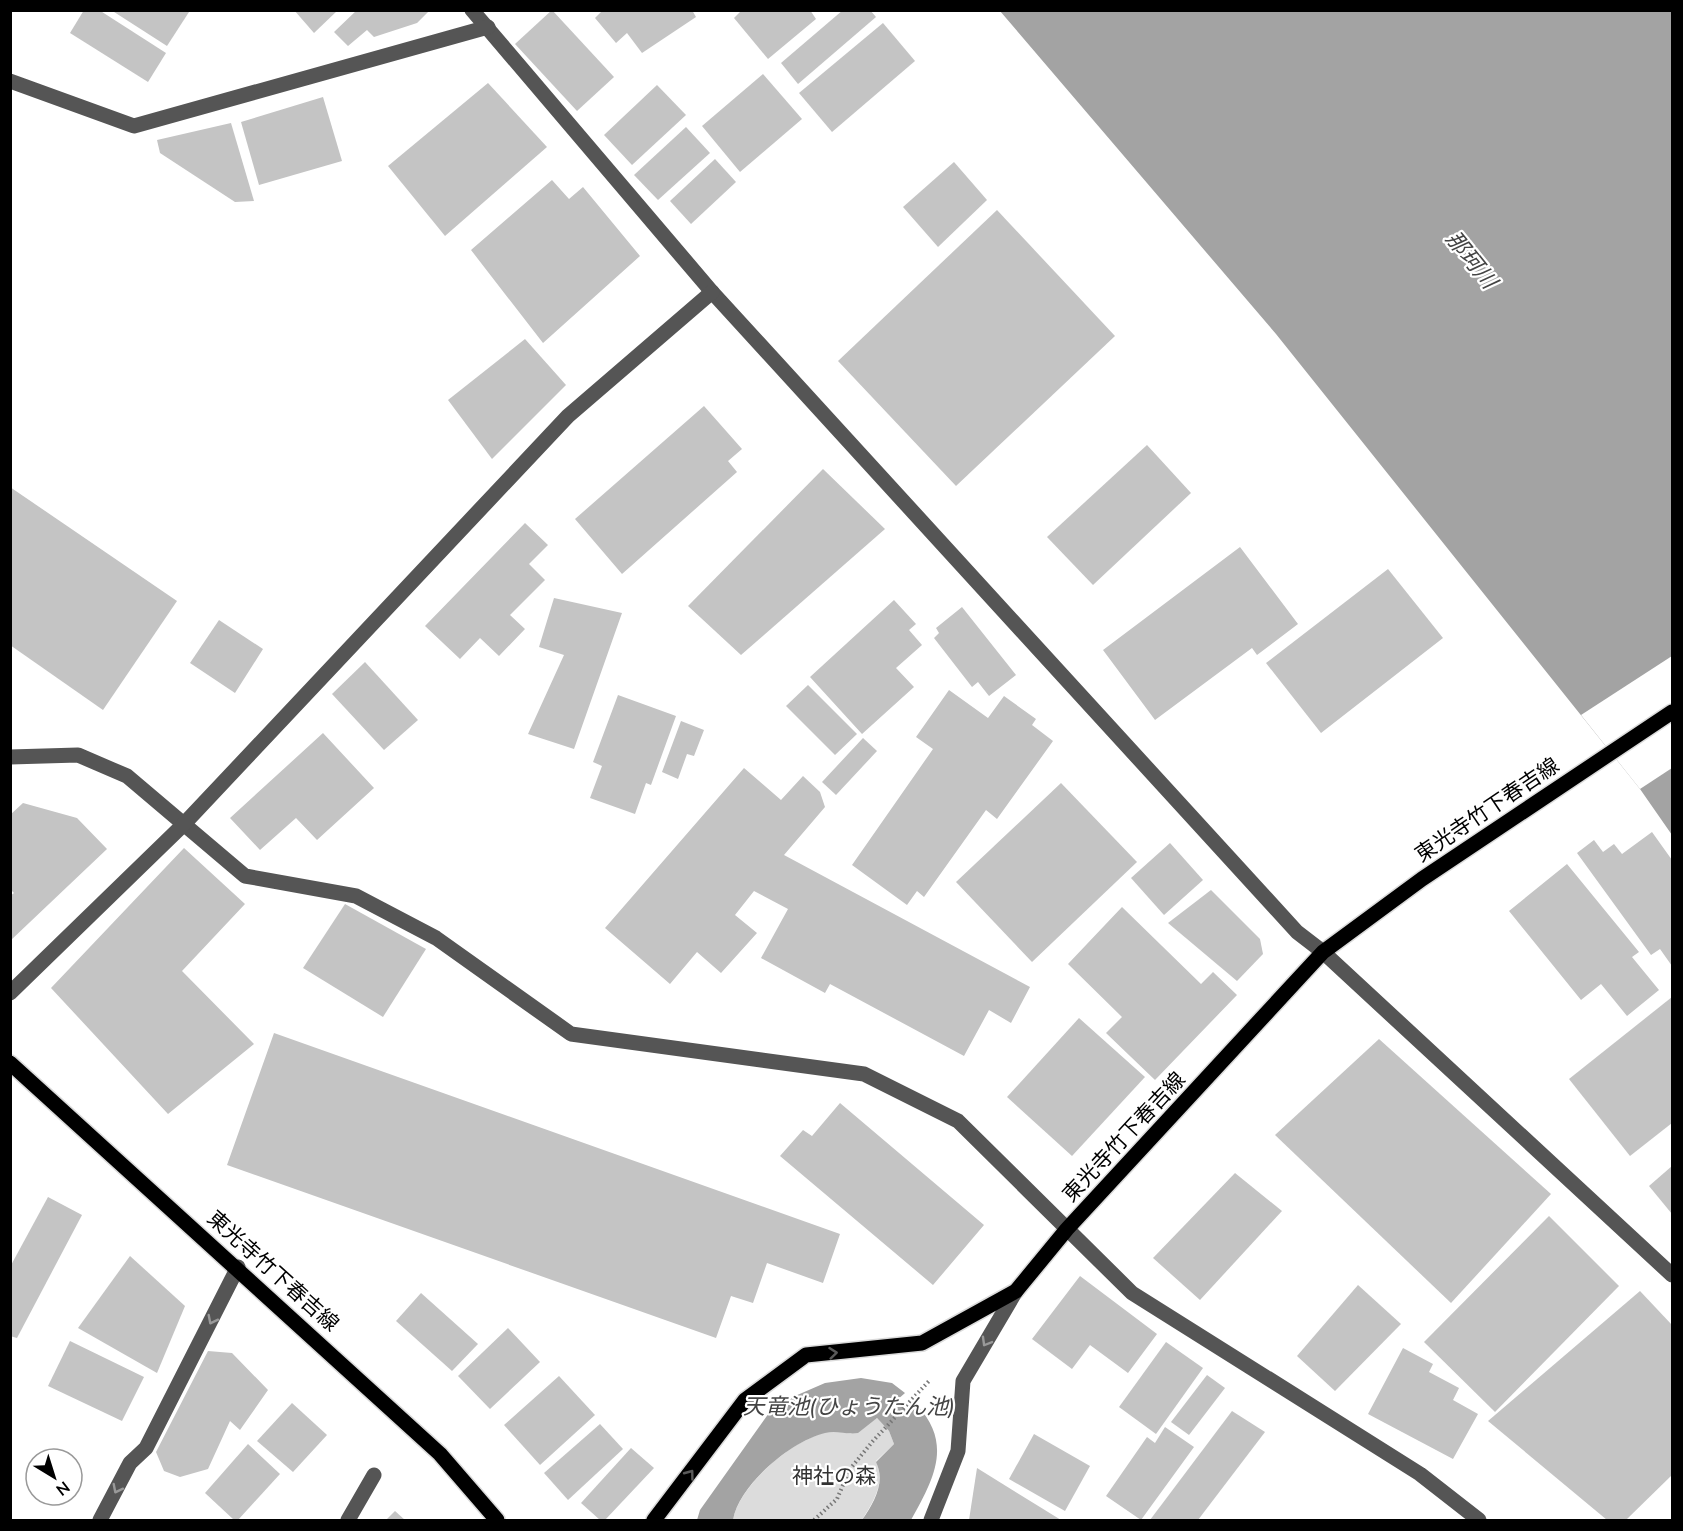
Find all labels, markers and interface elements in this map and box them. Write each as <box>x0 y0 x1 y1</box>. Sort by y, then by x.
water label: 那珂川 <box>1439 225 1505 297</box>
street label: 東光寺竹下春吉線 <box>1410 751 1564 869</box>
street label: 東光寺竹下春吉線 <box>1056 1066 1192 1208</box>
street label: 東光寺竹下春吉線 <box>201 1204 345 1338</box>
one-way arrow <box>207 1313 219 1324</box>
one-way arrow <box>982 1336 994 1346</box>
one-way arrow <box>828 1347 838 1360</box>
water label: 天竜池(ひょうたん池) <box>743 1392 955 1422</box>
north arrow <box>24 1447 84 1507</box>
park label: 神社の森 <box>792 1462 876 1490</box>
one-way arrow <box>682 1469 693 1480</box>
text: N <box>51 1476 74 1500</box>
one-way arrow <box>113 1482 124 1493</box>

